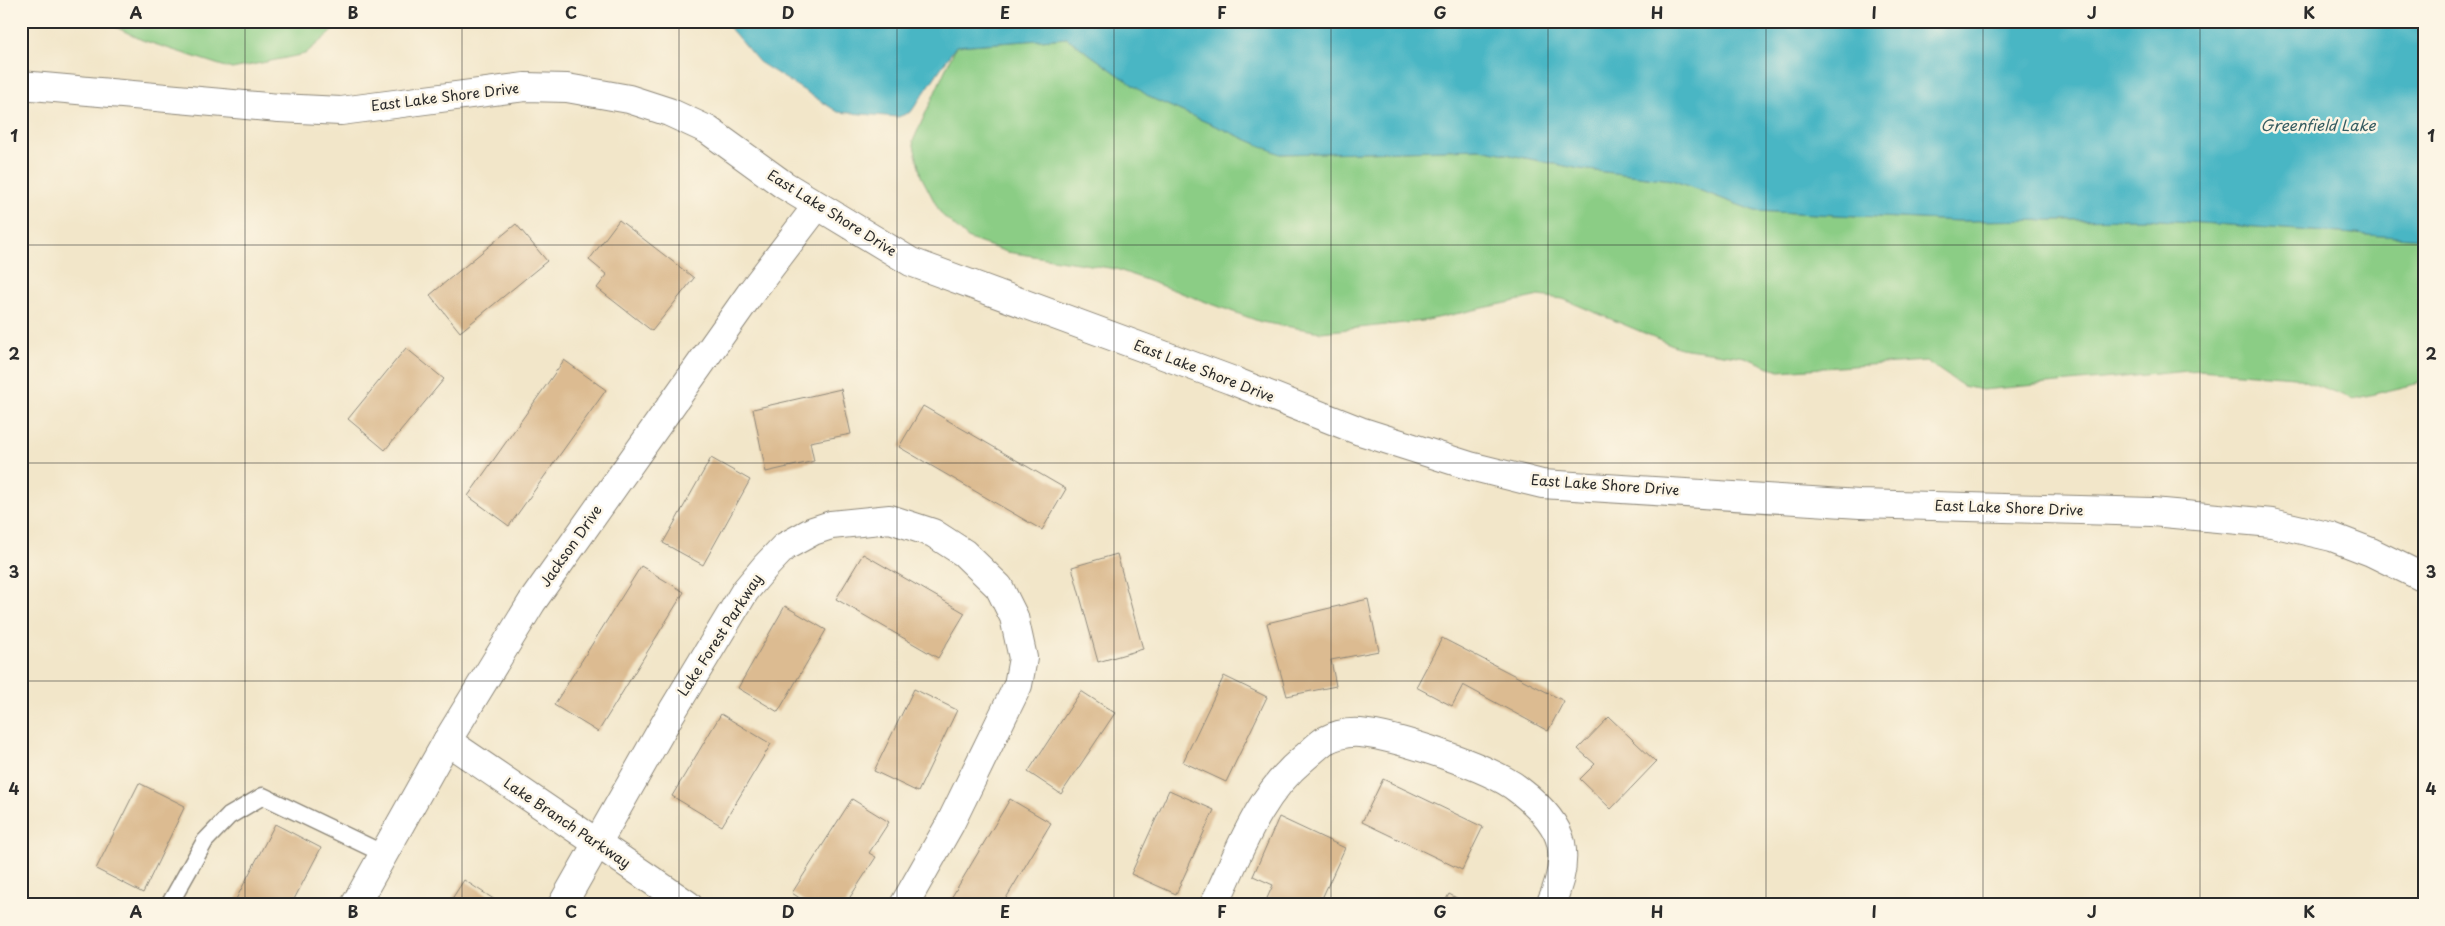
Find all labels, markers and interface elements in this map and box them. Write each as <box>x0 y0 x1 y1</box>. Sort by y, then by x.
text: A <box>130 0 143 24</box>
text: B <box>348 0 359 24</box>
text: C <box>565 0 577 24</box>
text: D <box>782 0 794 24</box>
text: E <box>1000 0 1010 24</box>
text: F <box>1217 0 1227 24</box>
text: G <box>1433 0 1447 24</box>
text: H <box>1651 0 1663 24</box>
text: I <box>1871 0 1877 24</box>
text: J <box>2087 0 2097 24</box>
text: K <box>2303 0 2315 24</box>
street label: East Lake Shore Drive <box>370 77 520 116</box>
water label: Greenfield Lake <box>2261 113 2377 136</box>
text: 1 <box>10 123 18 147</box>
text: 1 <box>2427 123 2435 147</box>
street label: East Lake Shore Drive <box>764 164 901 261</box>
street label: East Lake Shore Drive <box>1131 334 1277 407</box>
text: 2 <box>8 341 20 365</box>
text: 2 <box>2425 341 2437 365</box>
street label: East Lake Shore Drive <box>1530 469 1680 500</box>
street label: East Lake Shore Drive <box>1934 494 2084 521</box>
street label: Jackson Drive <box>535 501 607 591</box>
text: 3 <box>9 559 19 583</box>
text: 3 <box>2426 559 2436 583</box>
street label: Lake Forest Parkway <box>672 569 767 700</box>
street label: Lake Branch Parkway <box>500 772 635 873</box>
text: 4 <box>9 776 20 800</box>
text: 4 <box>2426 776 2437 800</box>
text: A <box>130 899 143 923</box>
text: B <box>348 899 359 923</box>
text: C <box>565 899 577 923</box>
text: D <box>782 899 794 923</box>
text: E <box>1000 899 1010 923</box>
text: F <box>1217 899 1227 923</box>
text: G <box>1433 899 1447 923</box>
text: H <box>1651 899 1663 923</box>
text: I <box>1871 899 1877 923</box>
text: J <box>2087 899 2097 923</box>
text: K <box>2303 899 2315 923</box>

